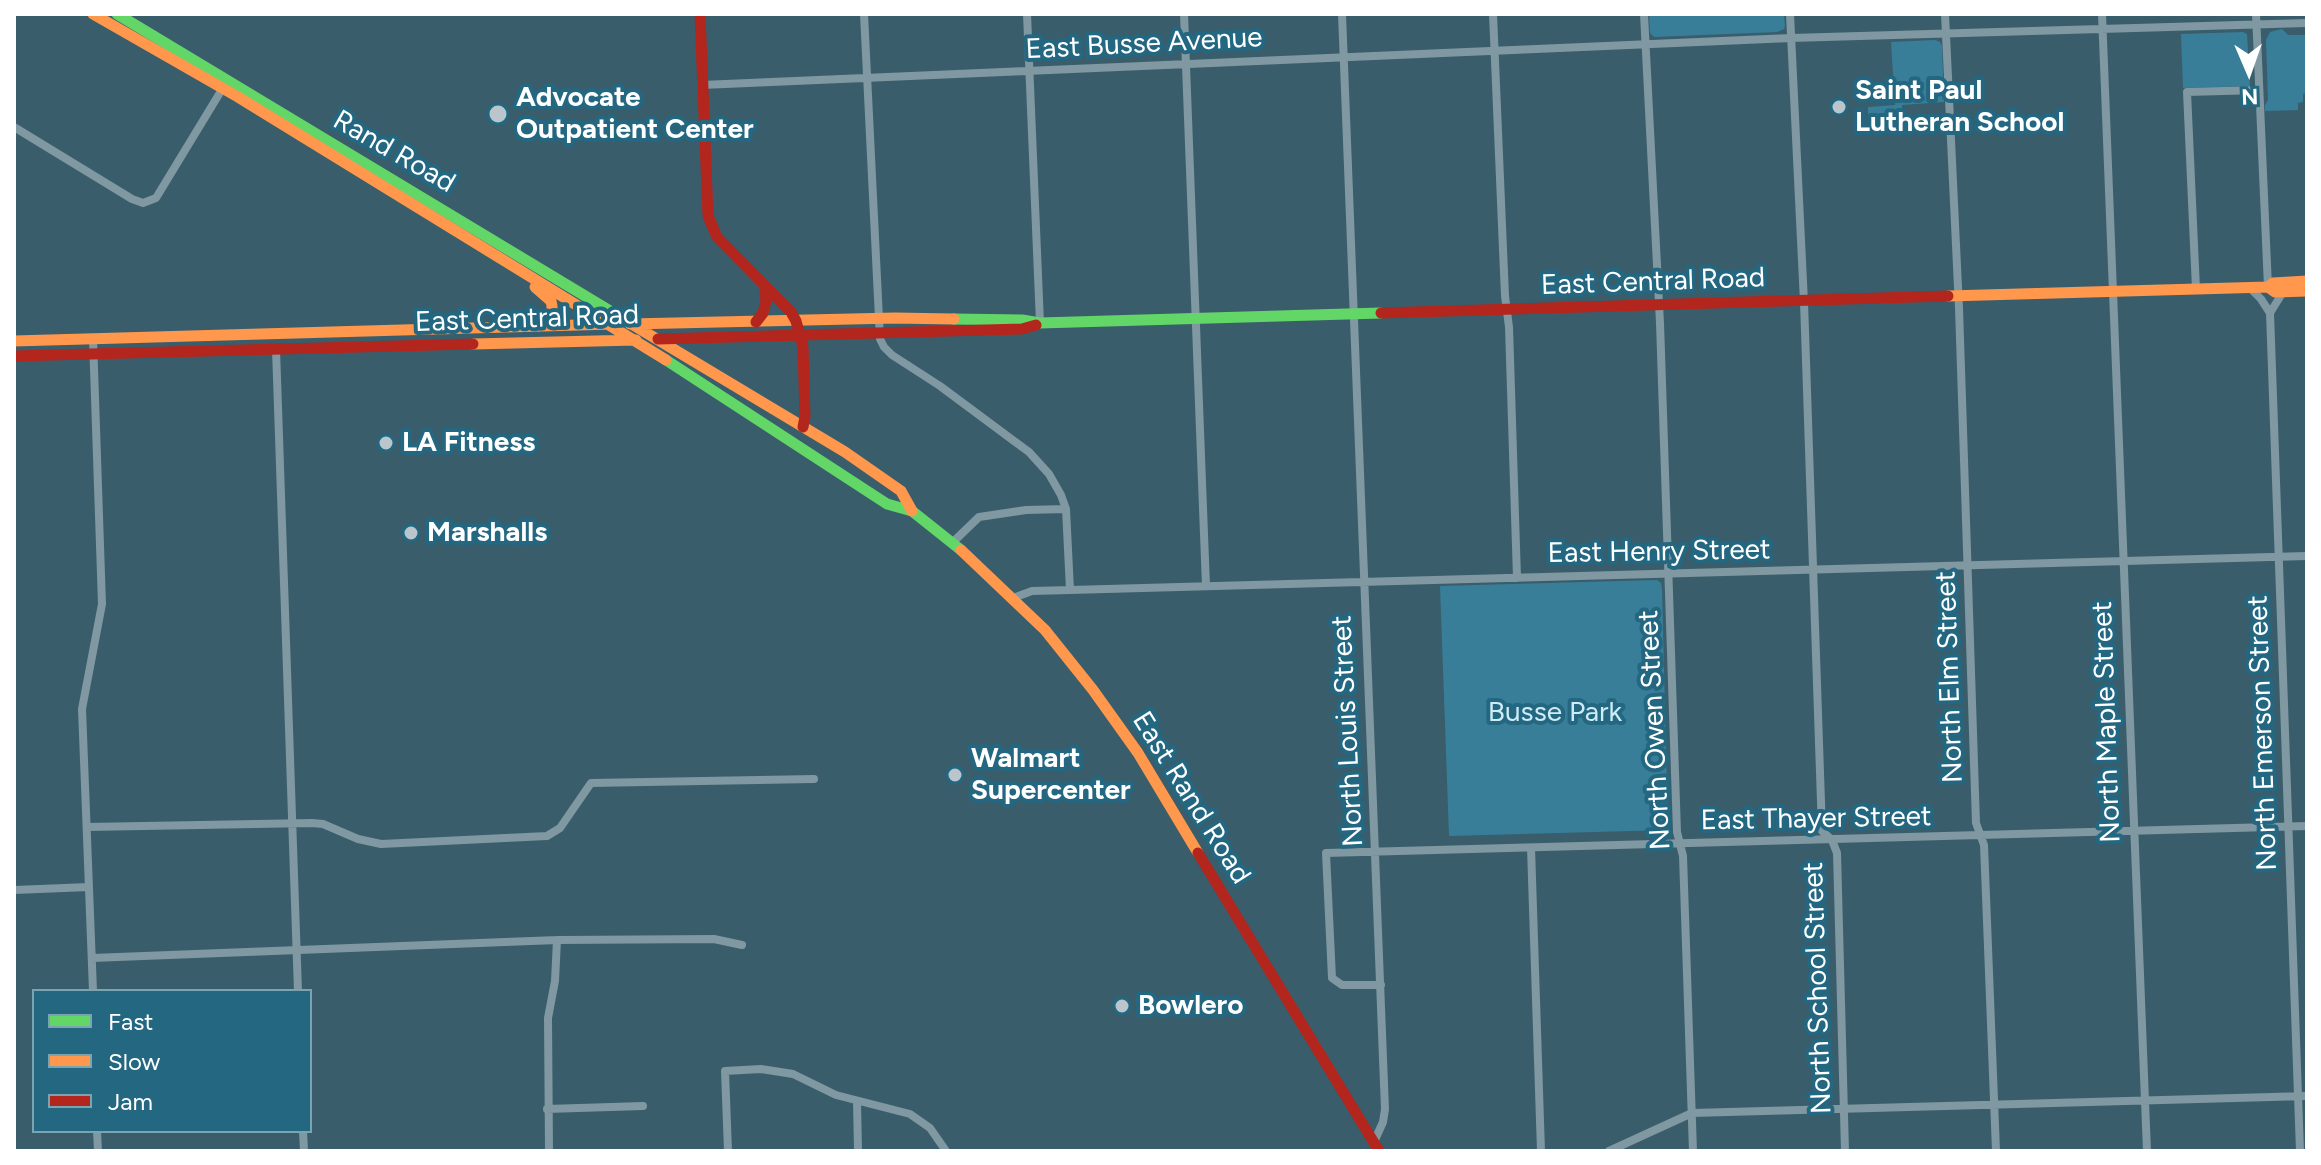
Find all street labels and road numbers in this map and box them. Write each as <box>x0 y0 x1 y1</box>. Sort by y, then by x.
street label: East Busse Avenue <box>1025 21 1263 67</box>
street label: Rand Road <box>327 104 461 200</box>
street label: East Central Road <box>1540 261 1766 303</box>
street label: East Central Road <box>414 298 640 340</box>
street label: East Henry Street <box>1547 533 1771 571</box>
street label: North Elm Street <box>1930 570 1970 784</box>
street label: North Emerson Street <box>2241 595 2285 871</box>
street label: North Maple Street <box>2086 601 2128 843</box>
street label: North Owen Street <box>1632 609 1678 851</box>
street label: North Louis Street <box>1325 614 1371 848</box>
street label: East Rand Road <box>1125 706 1257 890</box>
street label: East Thayer Street <box>1700 800 1932 838</box>
street label: North School Street <box>1797 861 1839 1115</box>

